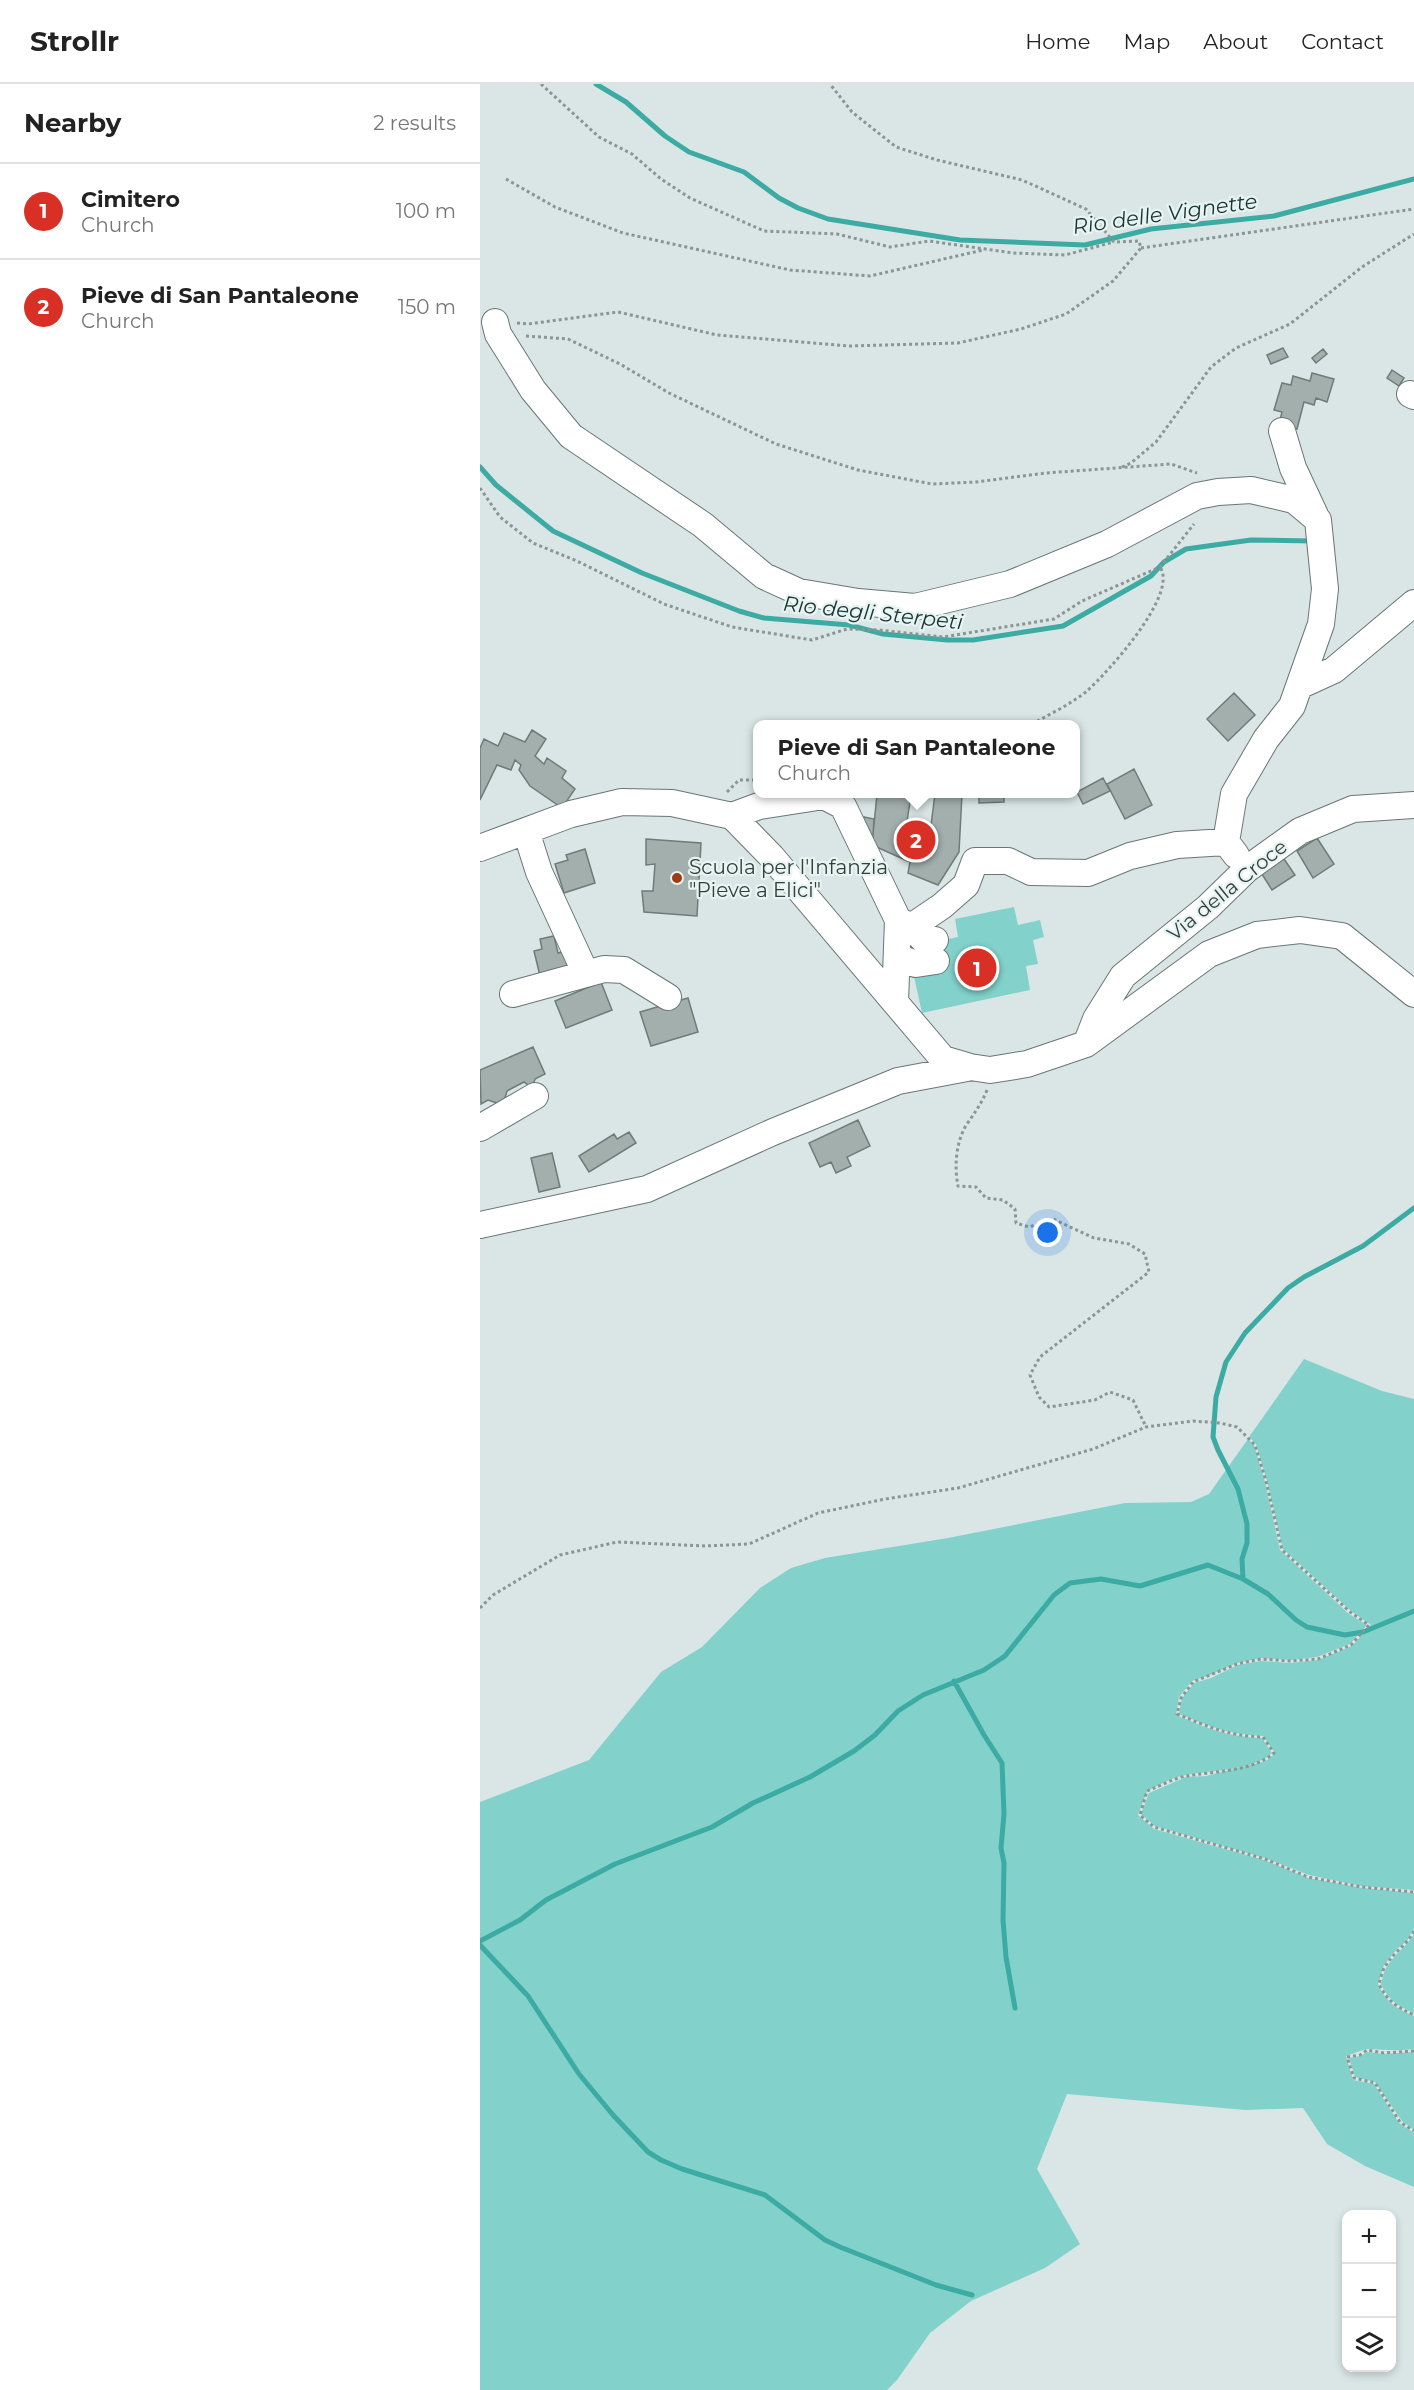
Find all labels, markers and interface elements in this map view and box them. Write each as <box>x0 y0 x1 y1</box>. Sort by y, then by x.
text: Strollr <box>30 24 119 58</box>
text: Home <box>1025 29 1090 54</box>
text: Map <box>1123 29 1170 54</box>
text: About <box>1203 29 1268 54</box>
text: Contact <box>1301 29 1384 54</box>
text: Nearby <box>24 107 121 139</box>
text: 2 results <box>373 111 456 135</box>
text: Cimitero <box>81 186 180 213</box>
water label: Rio delle Vignette <box>1071 188 1259 239</box>
text: 1 <box>40 199 47 223</box>
text: 100 m <box>396 199 456 223</box>
text: Church <box>81 213 155 237</box>
text: Pieve di San Pantaleone <box>81 282 359 309</box>
text: 2 <box>38 295 49 319</box>
text: 150 m <box>398 295 456 319</box>
text: Church <box>81 309 155 333</box>
water label: Rio degli Sterpeti <box>782 591 965 634</box>
popup <box>753 720 1080 798</box>
text: Pieve di San Pantaleone <box>778 734 1055 761</box>
text: Church <box>778 761 851 785</box>
pin: 2 <box>896 818 936 862</box>
street label: Via della Croce <box>1162 834 1292 946</box>
place label: Scuola per l'Infanzia "Pieve a Elici" <box>689 855 888 902</box>
marker: Scuola per l'Infanzia "Pieve a Elici" <box>670 871 684 885</box>
pin: 1 <box>958 946 996 990</box>
your location <box>1033 1218 1062 1247</box>
map controls <box>1342 2210 1396 2372</box>
button: + <box>1342 2210 1396 2264</box>
button: − <box>1342 2264 1396 2318</box>
button: layers <box>1342 2318 1396 2372</box>

